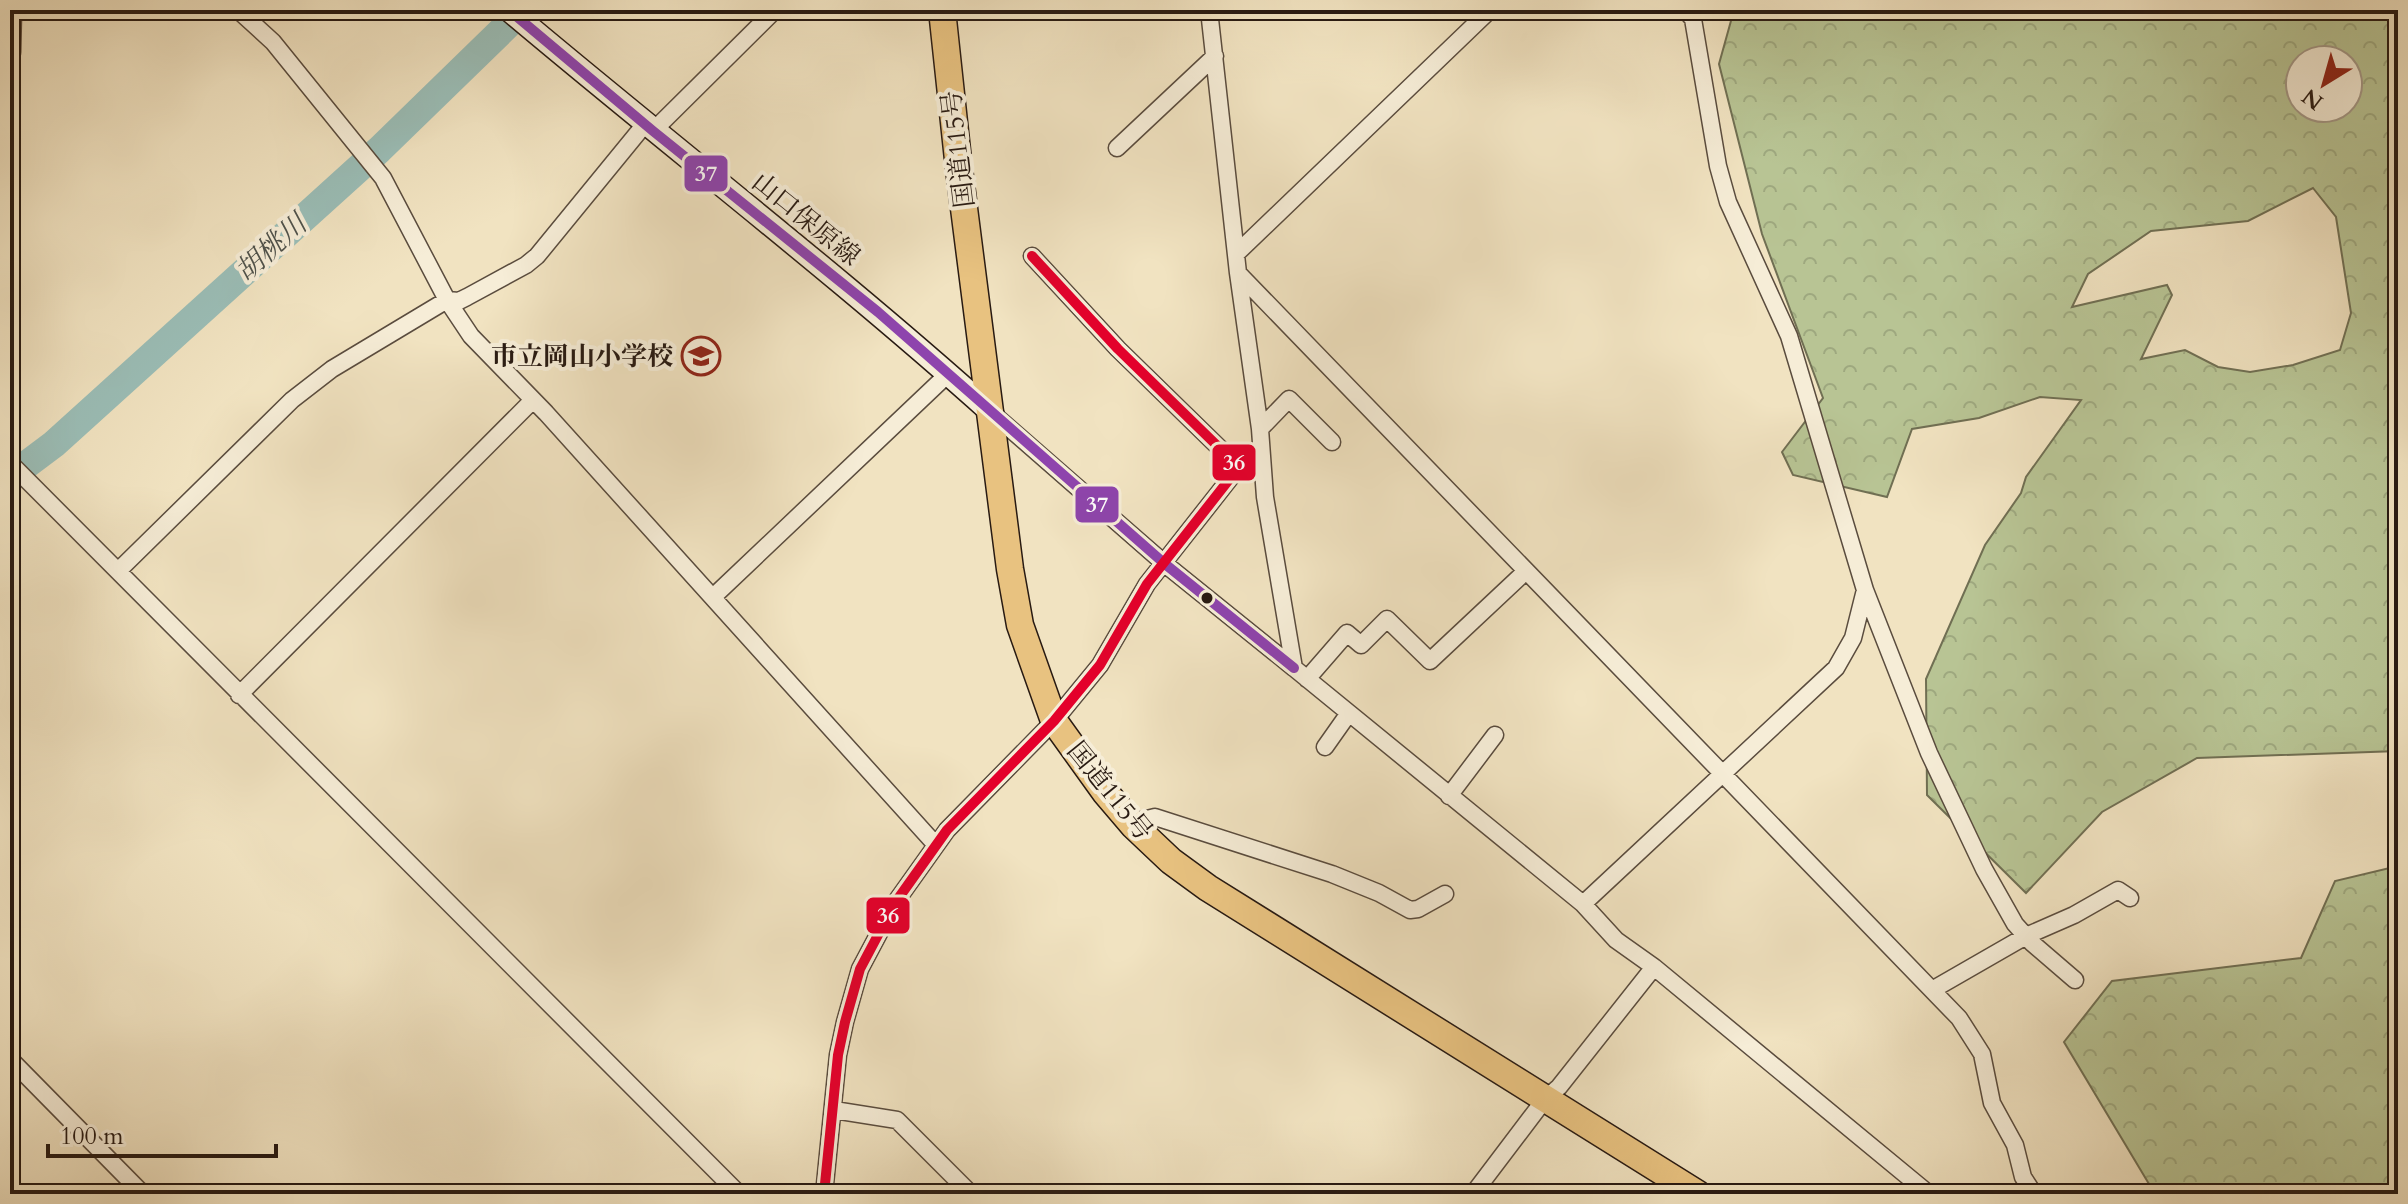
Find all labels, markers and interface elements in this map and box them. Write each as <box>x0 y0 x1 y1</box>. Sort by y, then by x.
north arrow <box>2284 44 2364 124</box>
text: N <box>2296 81 2329 117</box>
street label: 国道115号 <box>933 88 983 210</box>
line badge: 37 <box>683 154 729 193</box>
text: 37 <box>695 159 717 189</box>
street label: 山口保原線 <box>744 164 868 274</box>
water label: 胡桃川 <box>227 204 317 290</box>
school or university icon: 市立岡山小学校 <box>680 335 722 377</box>
place label: 市立岡山小学校 <box>491 339 673 374</box>
line badge: 36 <box>1211 443 1257 482</box>
text: 36 <box>1223 448 1245 478</box>
line badge: 37 <box>1074 485 1120 524</box>
text: 37 <box>1086 490 1108 520</box>
unlabelled marker <box>1199 590 1215 606</box>
street label: 国道115号 <box>1059 734 1161 848</box>
line badge: 36 <box>865 896 911 935</box>
text: 36 <box>877 901 899 931</box>
scale bar <box>48 1108 276 1158</box>
text: 100 m <box>60 1120 124 1153</box>

